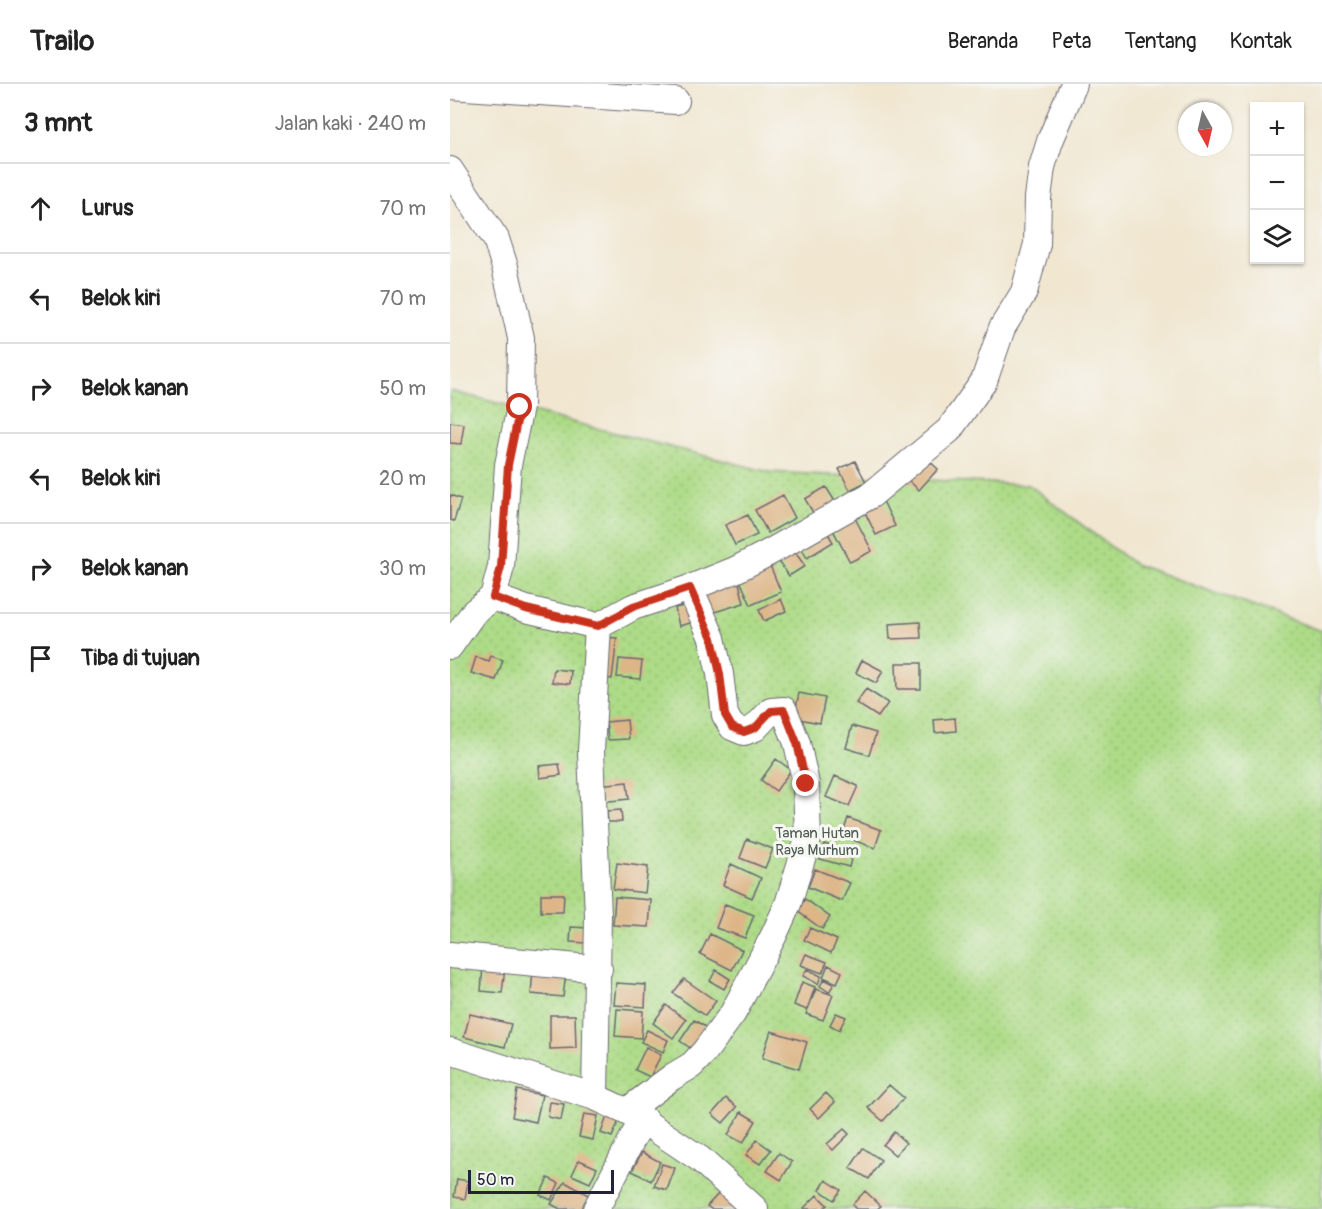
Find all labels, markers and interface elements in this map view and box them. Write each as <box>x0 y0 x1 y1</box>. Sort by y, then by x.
text: Trailo <box>30 24 94 59</box>
text: Beranda <box>948 28 1018 55</box>
text: Peta <box>1051 28 1092 55</box>
text: Tentang <box>1125 28 1197 55</box>
text: Kontak <box>1230 28 1292 55</box>
north arrow <box>1178 102 1232 156</box>
map controls <box>1250 102 1304 264</box>
button: + <box>1250 102 1304 156</box>
text: 3 mnt <box>24 107 92 139</box>
text: Jalan kaki · 240 m <box>275 111 426 136</box>
button: − <box>1250 156 1304 210</box>
icon: ahead <box>24 192 57 225</box>
text: Lurus <box>81 194 133 222</box>
text: 70 m <box>380 196 426 221</box>
button: layers <box>1250 210 1304 264</box>
icon: left <box>24 282 57 315</box>
text: Belok kiri <box>81 284 160 312</box>
text: 70 m <box>380 286 426 311</box>
icon: right <box>24 372 57 405</box>
text: Belok kanan <box>81 374 189 402</box>
text: 50 m <box>379 376 426 401</box>
route start <box>506 393 532 419</box>
icon: left <box>24 462 57 495</box>
text: Belok kiri <box>81 464 160 492</box>
text: 20 m <box>379 466 426 491</box>
icon: right <box>24 552 57 585</box>
text: Belok kanan <box>81 554 189 582</box>
text: 30 m <box>379 556 426 581</box>
icon: arrive <box>24 642 57 675</box>
text: Tiba di tujuan <box>81 644 200 672</box>
route end <box>792 770 818 796</box>
park label: Taman Hutan Raya Murhum <box>775 824 859 860</box>
scale bar <box>468 1167 614 1194</box>
text: 50 m <box>477 1170 514 1190</box>

